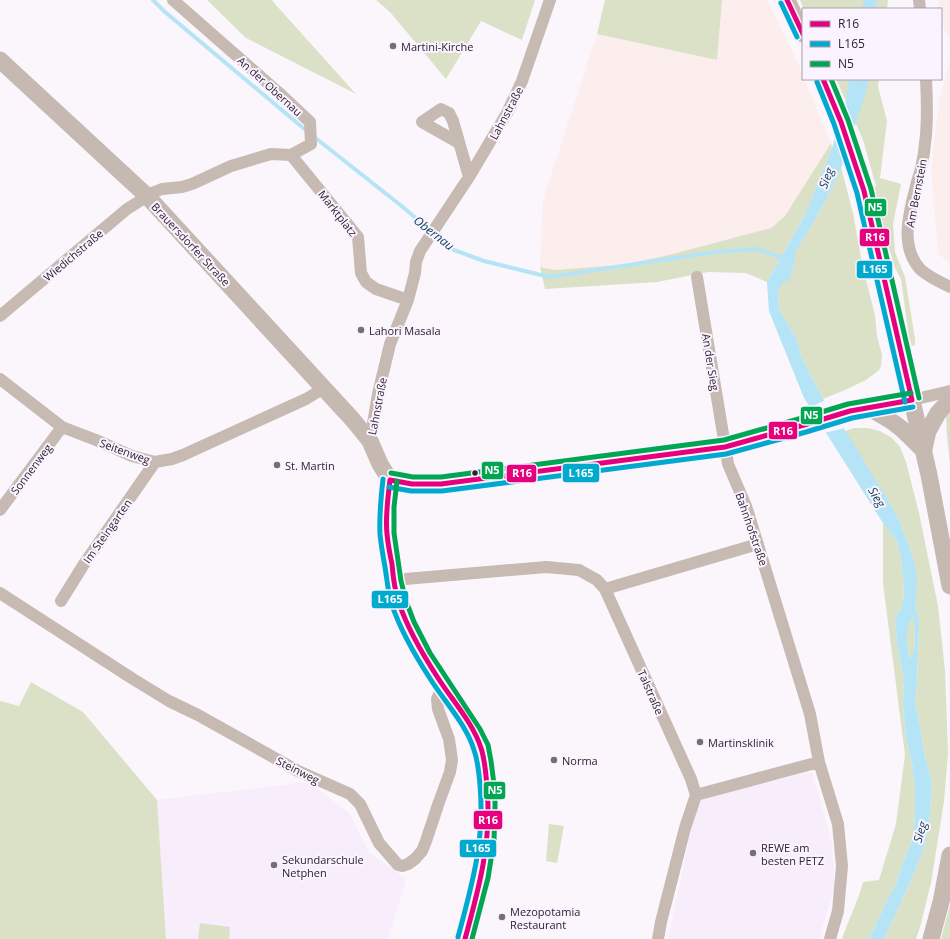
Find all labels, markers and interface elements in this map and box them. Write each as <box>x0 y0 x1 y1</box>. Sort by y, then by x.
legend <box>802 8 942 80</box>
text: R16 <box>838 15 859 32</box>
text: L165 <box>838 35 865 52</box>
place label: Martini-Kirche <box>401 39 473 54</box>
marker: Martini-Kirche <box>388 41 398 51</box>
street label: An der Obernau <box>234 53 306 119</box>
text: N5 <box>838 55 854 72</box>
street label: Lahnstraße <box>486 84 526 142</box>
street label: Am Bernstein <box>902 158 930 228</box>
water label: Sieg <box>814 164 838 191</box>
street label: Marktplatz <box>315 187 361 239</box>
line badge: N5 <box>864 198 887 217</box>
street label: Brauersdorfer Straße <box>148 199 234 289</box>
text: N5 <box>867 199 883 214</box>
water label: Obernau <box>410 212 458 254</box>
street label: Wiedichstraße <box>40 226 106 284</box>
line badge: R16 <box>859 228 890 247</box>
text: R16 <box>865 229 885 244</box>
line badge: L165 <box>856 260 893 279</box>
text: L165 <box>862 261 888 276</box>
place label: Lahori Masala <box>369 323 441 338</box>
marker: Lahori Masala <box>356 325 366 335</box>
street label: An der Sieg <box>699 332 723 392</box>
street label: Lahnstraße <box>364 376 390 436</box>
line badge: N5 <box>800 406 823 425</box>
text: N5 <box>803 407 819 422</box>
line badge: R16 <box>768 421 798 440</box>
text: R16 <box>773 423 793 438</box>
street label: Seitenweg <box>98 435 152 467</box>
street label: Sonnenweg <box>7 441 55 497</box>
place label: St. Martin <box>285 458 335 473</box>
marker: St. Martin <box>272 460 282 470</box>
line badge: N5 <box>481 461 504 480</box>
text: N5 <box>484 462 500 477</box>
line badge: L165 <box>562 463 600 483</box>
line badge: R16 <box>506 464 537 483</box>
text: R16 <box>512 465 532 480</box>
text: L165 <box>568 465 594 480</box>
unlabelled marker <box>470 468 480 478</box>
water label: Sieg <box>864 484 890 511</box>
street label: Bahnhofstraße <box>732 490 772 568</box>
street label: Im Steingarten <box>79 496 135 566</box>
line badge: L165 <box>371 590 409 609</box>
text: L165 <box>377 591 403 606</box>
street label: Talstraße <box>634 667 668 717</box>
place label: Martinsklinik <box>708 735 774 750</box>
marker: Martinsklinik <box>695 737 705 747</box>
street label: Steinweg <box>274 753 322 787</box>
place label: Norma <box>562 753 598 768</box>
marker: Norma <box>549 755 559 765</box>
line badge: N5 <box>483 781 506 800</box>
text: N5 <box>487 782 503 797</box>
line badge: R16 <box>473 810 503 830</box>
text: R16 <box>478 812 498 827</box>
water label: Sieg <box>909 819 931 845</box>
line badge: L165 <box>459 839 497 858</box>
text: L165 <box>465 840 491 855</box>
place label: REWE am besten PETZ <box>761 840 824 868</box>
marker: REWE am besten PETZ <box>748 848 758 858</box>
place label: Sekundarschule Netphen <box>282 852 364 880</box>
marker: Sekundarschule Netphen <box>269 860 279 870</box>
place label: Mezopotamia Restaurant <box>510 904 580 932</box>
marker: Mezopotamia Restaurant <box>497 912 507 922</box>

